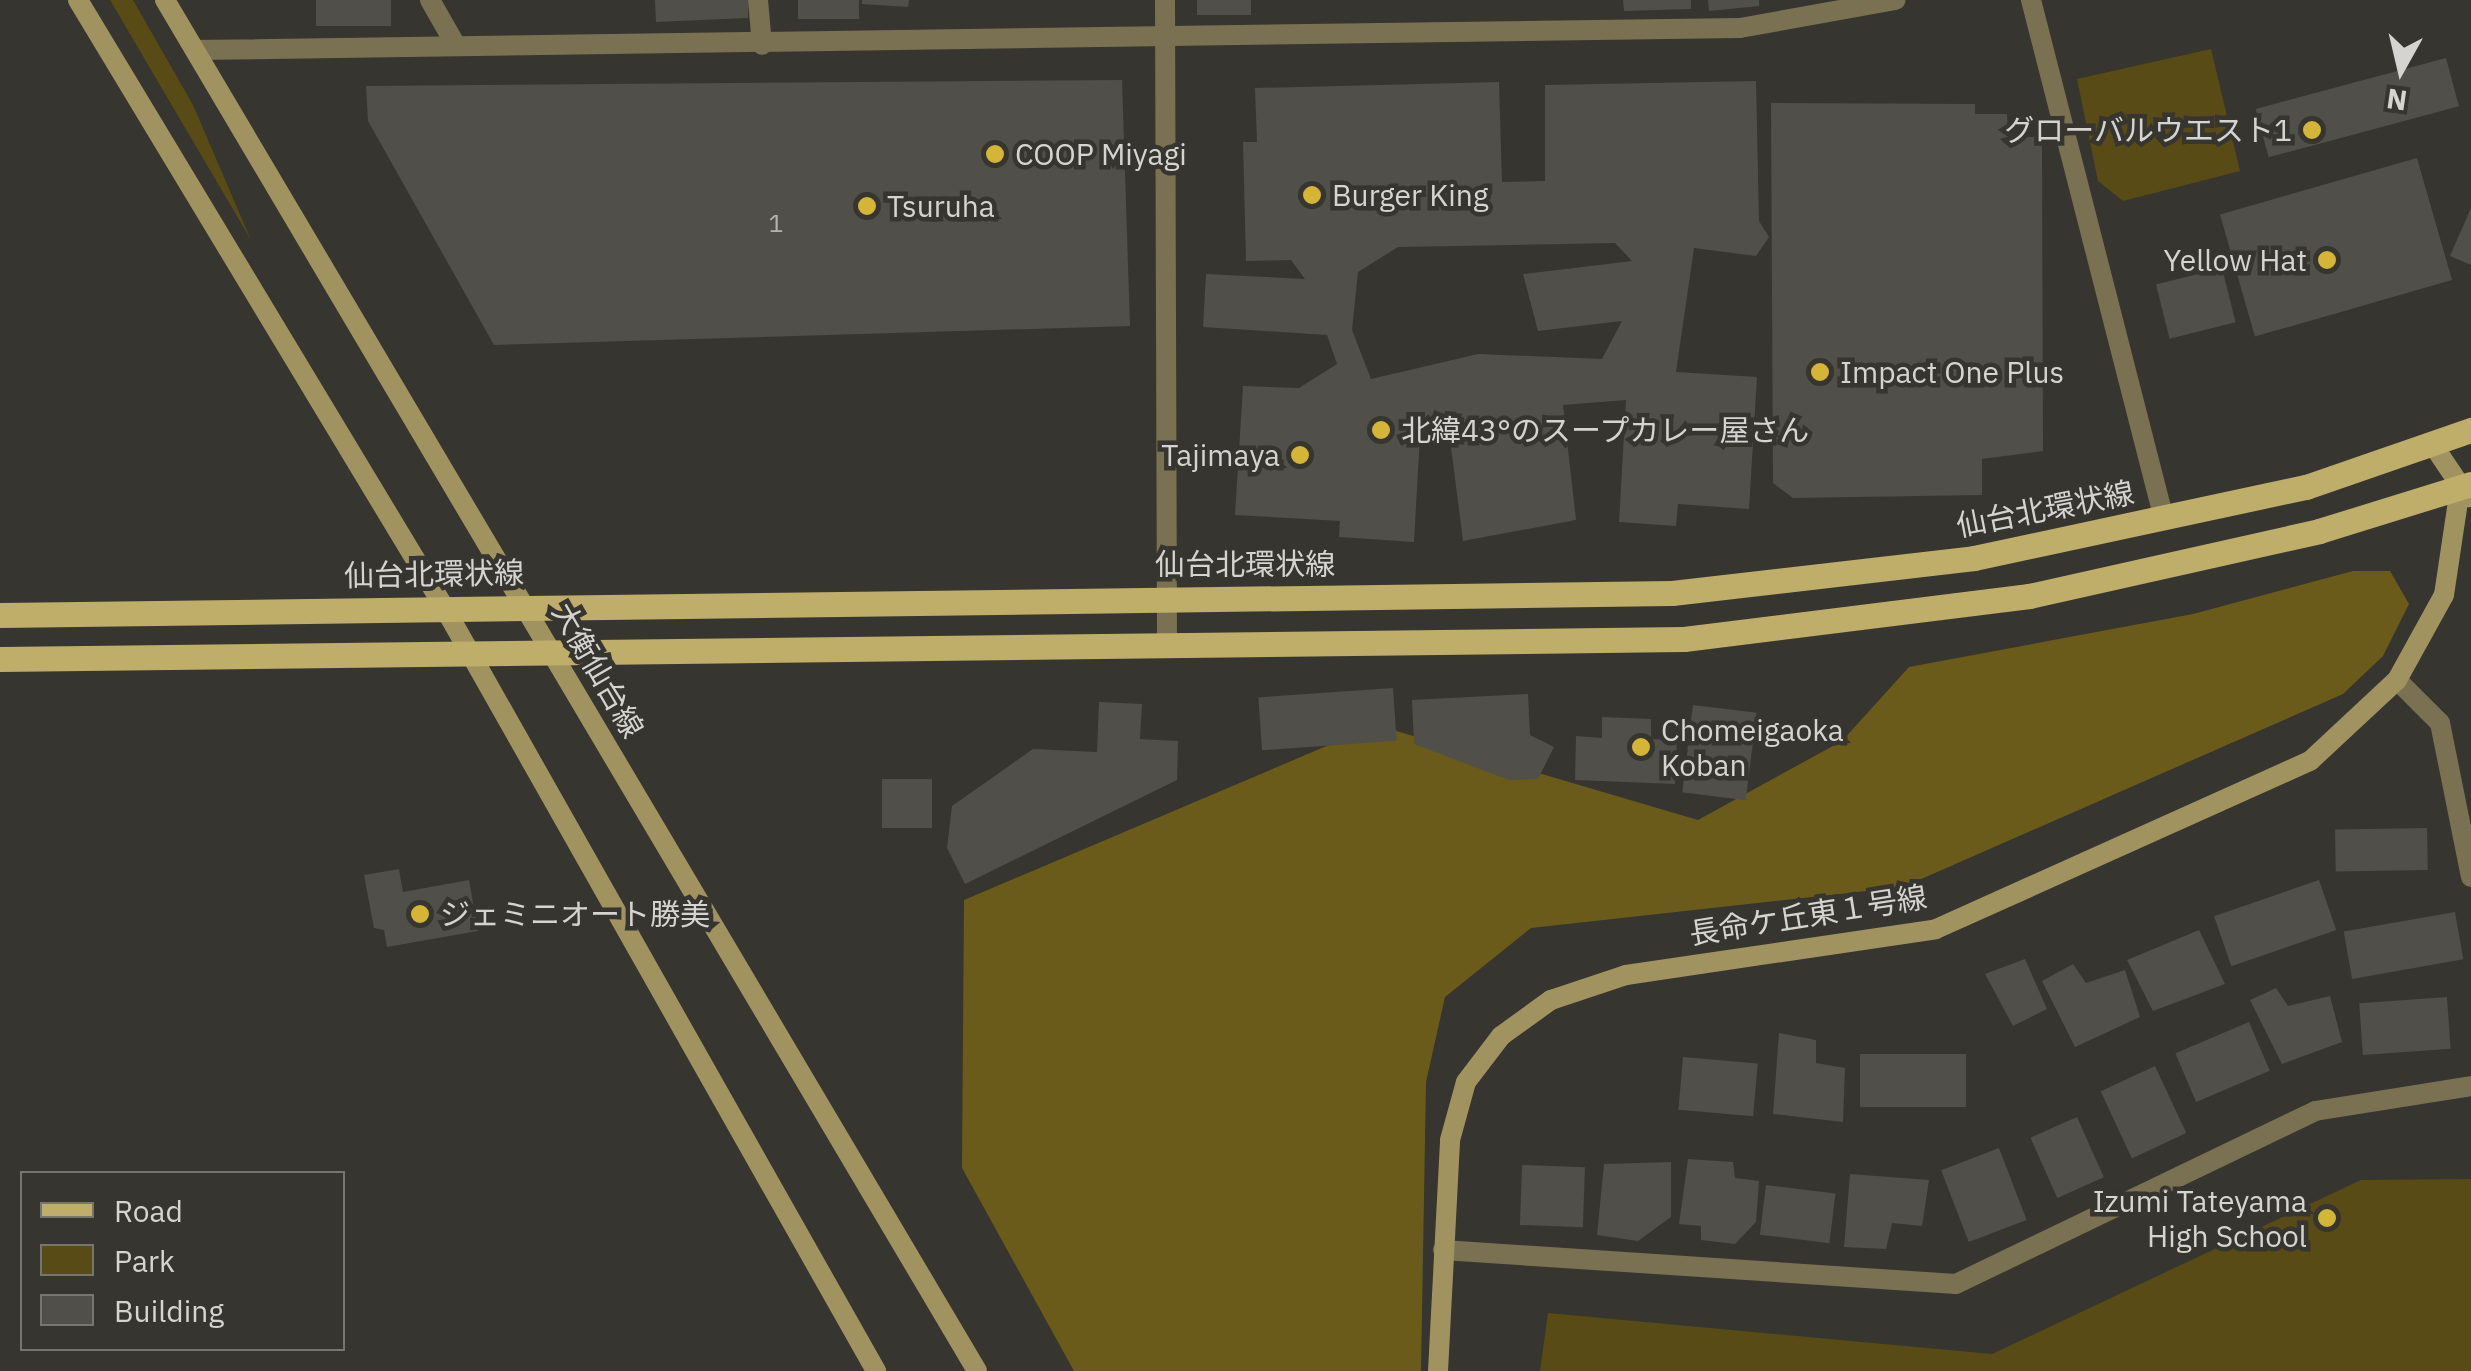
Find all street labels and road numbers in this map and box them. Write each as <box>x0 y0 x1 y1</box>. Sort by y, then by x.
street label: 仙台北環状線 <box>1953 474 2137 544</box>
street label: 仙台北環状線 <box>1155 546 1335 582</box>
street label: 仙台北環状線 <box>344 554 524 594</box>
street label: 大衡仙台線 <box>545 596 651 744</box>
street label: 長命ケ丘東１号線 <box>1687 878 1929 952</box>

